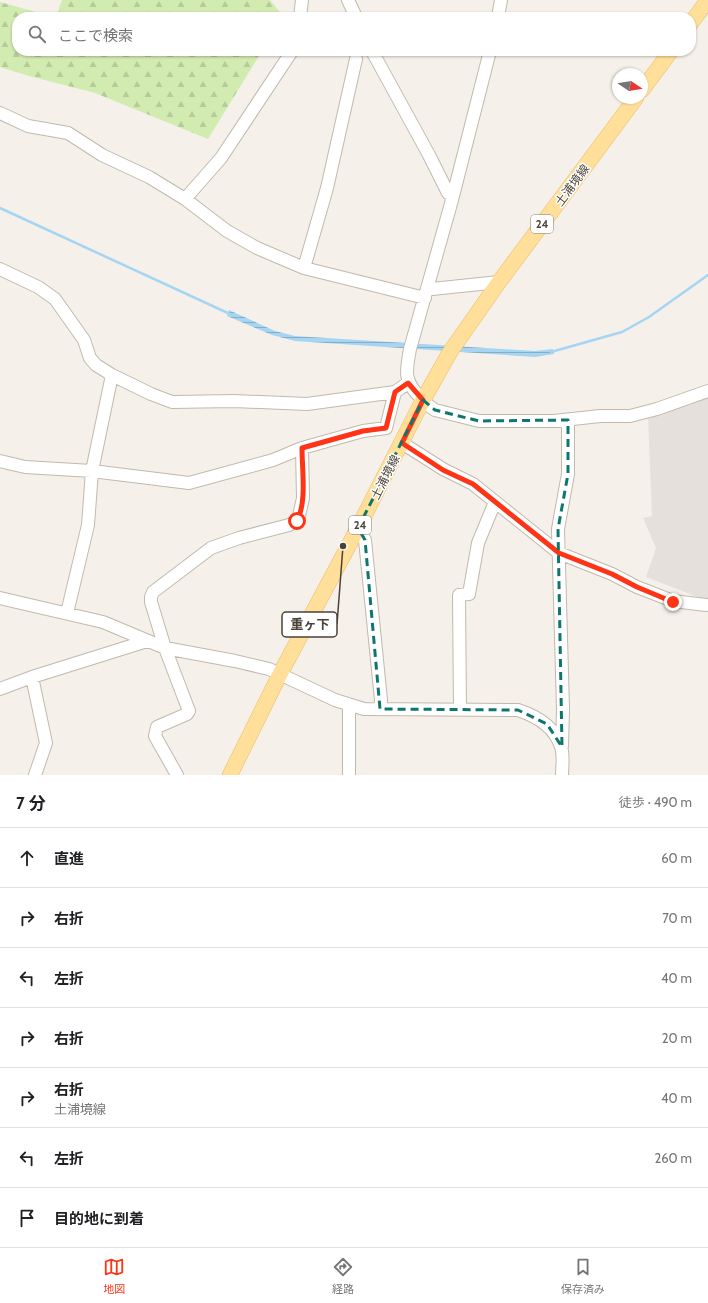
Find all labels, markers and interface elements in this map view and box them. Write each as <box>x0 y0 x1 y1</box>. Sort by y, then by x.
search box <box>12 12 696 56</box>
icon: search <box>26 23 48 45</box>
text: ここで検索 <box>58 27 133 45</box>
north arrow <box>612 68 648 104</box>
street label: 土浦境線 <box>552 161 592 209</box>
road number: 24 <box>531 215 553 233</box>
street label: 土浦境線 <box>367 452 403 502</box>
route start <box>288 512 306 530</box>
road number: 24 <box>349 516 371 534</box>
route end <box>664 593 682 611</box>
callout: 重ヶ下 <box>282 612 337 637</box>
text: 重ヶ下 <box>290 616 330 632</box>
text: 7 分 <box>16 793 46 813</box>
text: 徒歩 · 490 m <box>619 794 692 810</box>
icon: ahead <box>16 847 38 869</box>
text: 直進 <box>54 850 84 868</box>
text: 60 m <box>661 850 692 866</box>
icon: right <box>16 907 38 929</box>
text: 右折 <box>54 910 84 928</box>
text: 70 m <box>662 910 692 926</box>
icon: left <box>16 967 38 989</box>
text: 左折 <box>54 970 84 988</box>
text: 40 m <box>661 970 692 986</box>
icon: right <box>16 1027 38 1049</box>
text: 右折 <box>54 1030 84 1048</box>
text: 20 m <box>662 1030 692 1046</box>
text: 右折 <box>54 1081 84 1099</box>
icon: right <box>16 1087 38 1109</box>
text: 40 m <box>661 1090 692 1106</box>
text: 土浦境線 <box>54 1101 106 1117</box>
icon: left <box>16 1147 38 1169</box>
text: 左折 <box>54 1150 84 1168</box>
text: 260 m <box>654 1150 692 1166</box>
icon: arrive <box>16 1207 38 1229</box>
text: 目的地に到着 <box>54 1210 144 1228</box>
tab: 地図 <box>103 1256 125 1296</box>
tab: 経路 <box>332 1256 354 1296</box>
tab: 保存済み <box>561 1256 605 1296</box>

